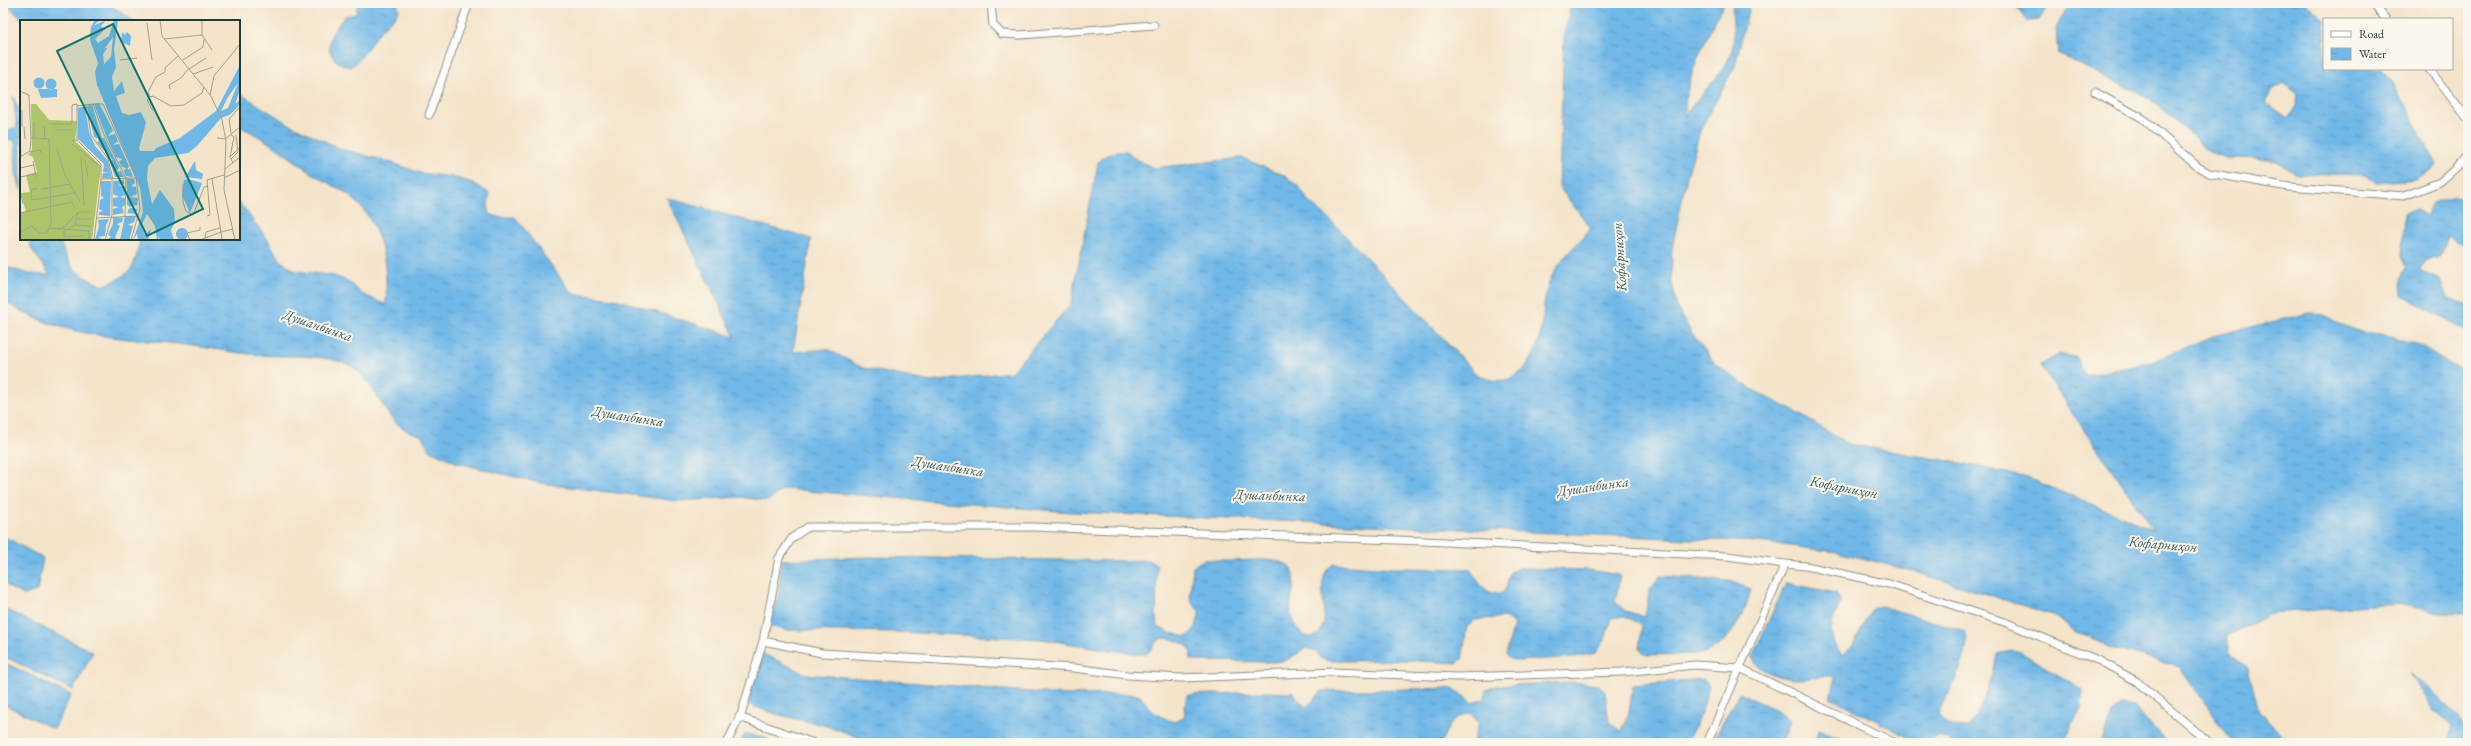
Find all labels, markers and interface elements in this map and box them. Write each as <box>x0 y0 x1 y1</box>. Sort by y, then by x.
legend <box>2323 18 2453 70</box>
inset map <box>20 20 240 240</box>
text: Road <box>2359 26 2385 42</box>
text: Water <box>2359 46 2386 62</box>
water label: Кофарниҳон <box>1608 222 1630 293</box>
water label: Душанбинка <box>280 304 355 345</box>
water label: Душанбинка <box>590 401 665 431</box>
water label: Душанбинка <box>910 451 985 481</box>
water label: Кофарниҳон <box>1807 471 1880 502</box>
water label: Душанбинка <box>1555 472 1630 500</box>
water label: Душанбинка <box>1233 485 1306 505</box>
water label: Кофарниҳон <box>2127 532 2198 556</box>

